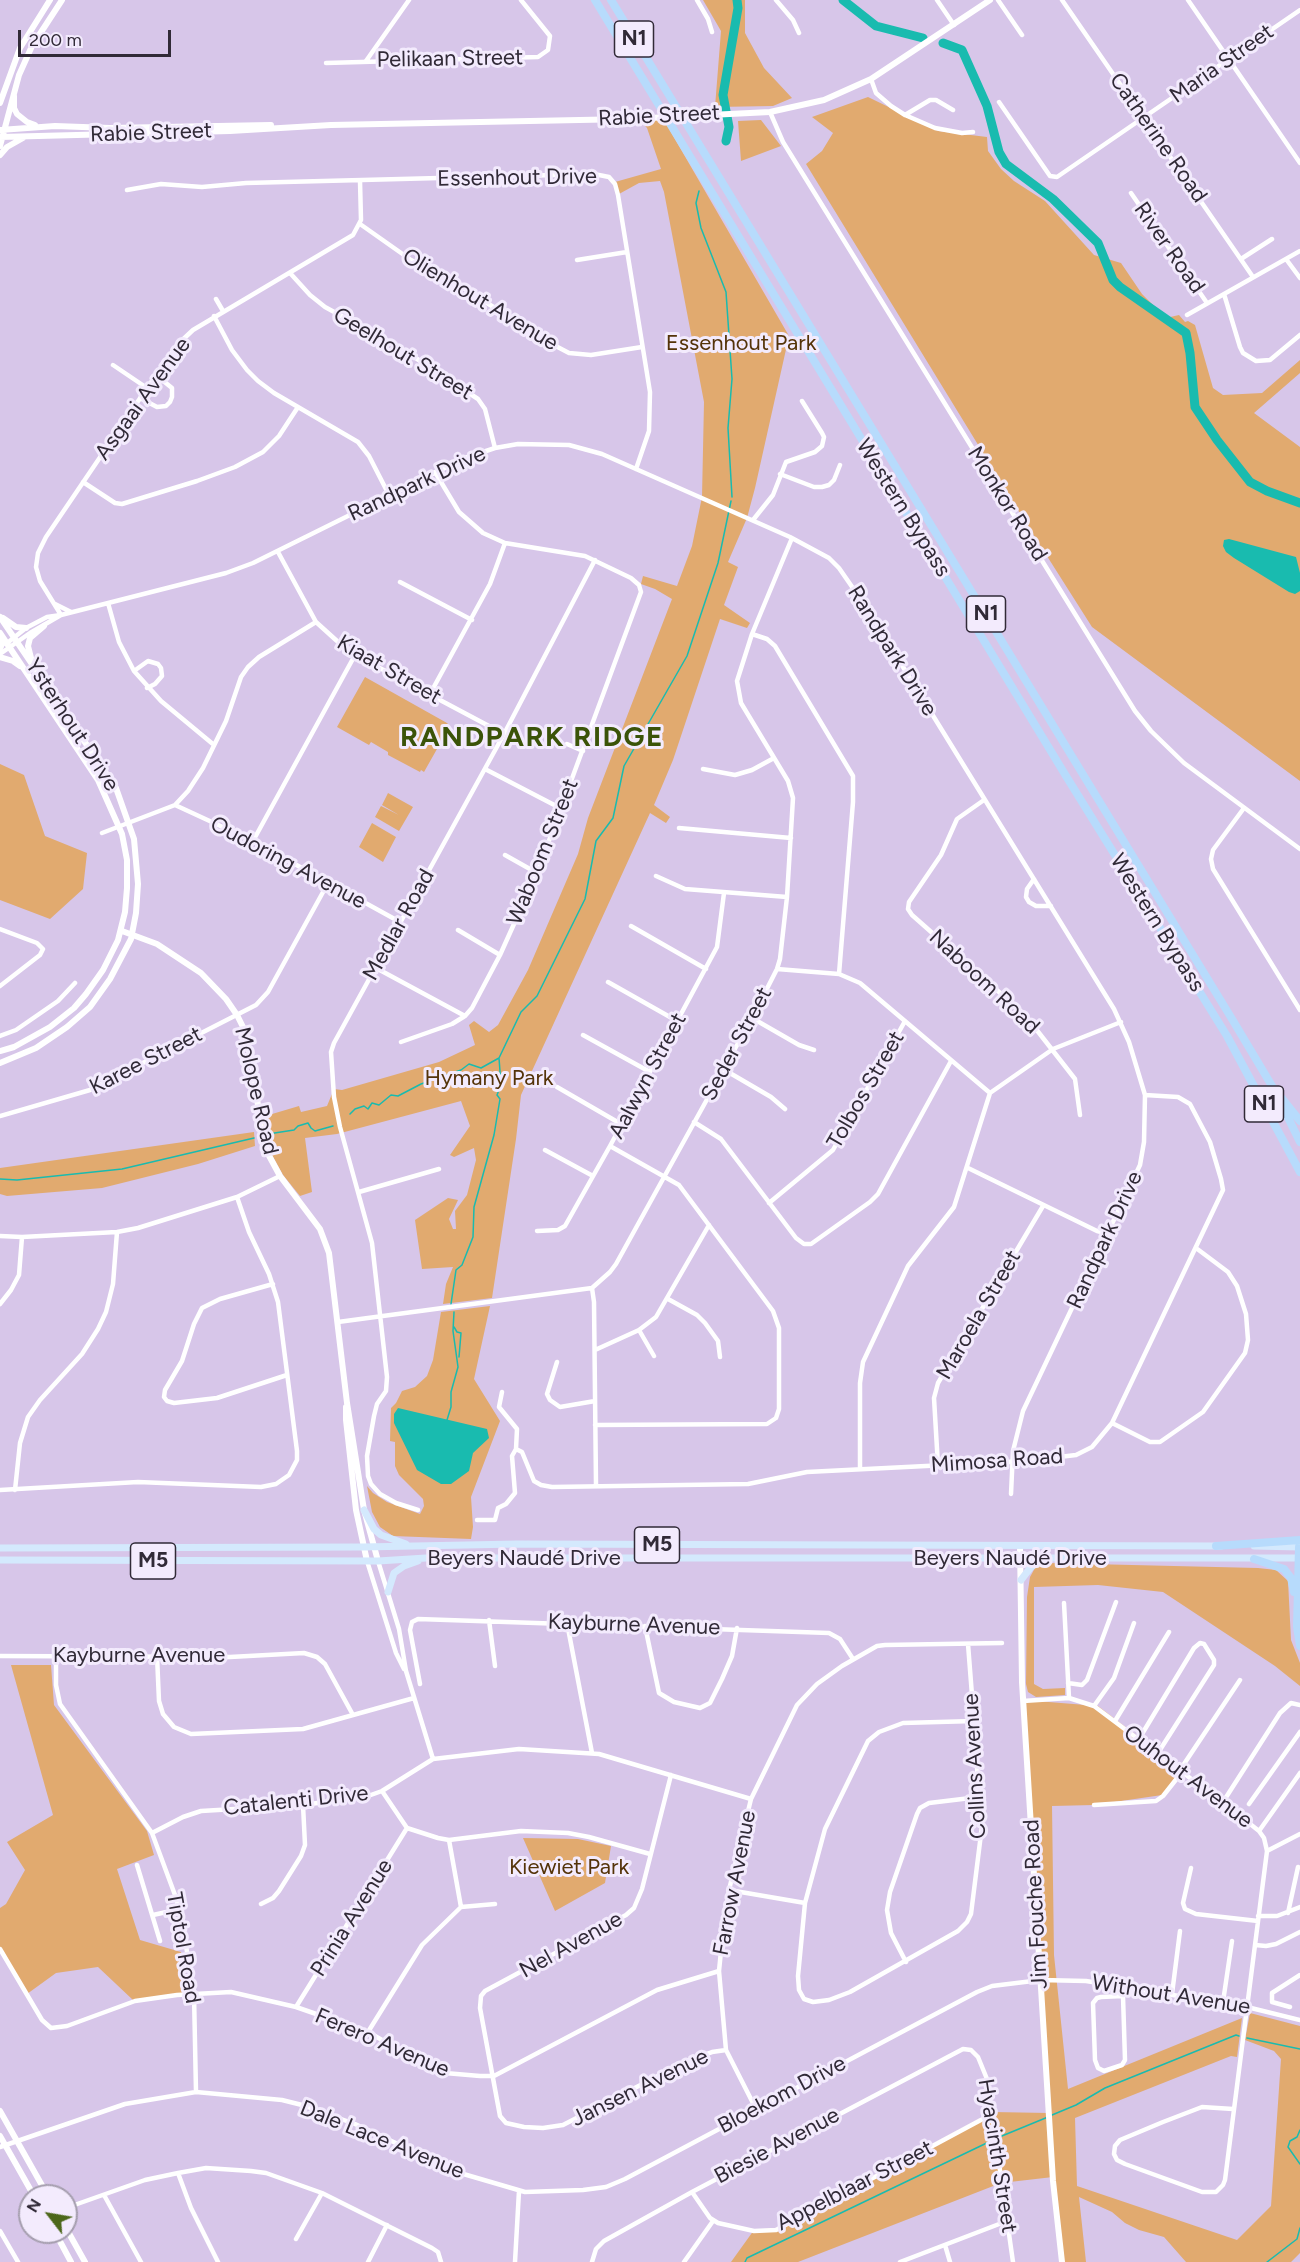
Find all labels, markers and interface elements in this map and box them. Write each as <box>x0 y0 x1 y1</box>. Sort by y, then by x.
scale bar <box>21 18 174 56</box>
street label: Maria Street <box>1165 19 1279 109</box>
road number: N1 <box>614 21 654 57</box>
text: 200 m <box>29 29 82 51</box>
street label: Pelikaan Street <box>376 45 524 73</box>
street label: Catherine Road <box>1103 68 1213 208</box>
street label: Rabie Street <box>597 100 721 132</box>
street label: Rabie Street <box>90 118 212 148</box>
street label: Essenhout Drive <box>437 163 597 193</box>
street label: River Road <box>1128 197 1210 299</box>
street label: Olienhout Avenue <box>397 243 563 357</box>
street label: Geelhout Street <box>328 302 478 406</box>
park label: Essenhout Park <box>666 331 816 357</box>
street label: Asgaai Avenue <box>90 332 196 466</box>
street label: Western Bypass <box>850 434 956 582</box>
street label: Randpark Drive <box>344 441 490 527</box>
street label: Monkor Road <box>961 442 1053 566</box>
street label: Randpark Drive <box>841 581 943 721</box>
road number: N1 <box>966 596 1006 632</box>
street label: Kiaat Street <box>332 629 446 711</box>
street label: Ysterhout Drive <box>19 654 125 796</box>
district label: RANDPARK RIDGE <box>400 721 664 755</box>
street label: Waboom Street <box>502 775 584 929</box>
street label: Oudoring Avenue <box>206 811 370 915</box>
street label: Western Bypass <box>1104 849 1210 997</box>
street label: Medlar Road <box>358 865 440 985</box>
street label: Naboom Road <box>923 924 1045 1040</box>
street label: Seder Street <box>696 983 778 1105</box>
street label: Aalwyn Street <box>604 1008 692 1144</box>
street label: Karee Street <box>85 1021 207 1101</box>
street label: Molope Road <box>229 1025 283 1157</box>
street label: Tolbos Street <box>822 1027 910 1153</box>
park label: Hymany Park <box>425 1066 553 1092</box>
road number: N1 <box>1244 1086 1284 1122</box>
street label: Randpark Drive <box>1062 1167 1148 1313</box>
street label: Maroela Street <box>931 1246 1027 1384</box>
street label: Mimosa Road <box>930 1443 1064 1479</box>
road number: M5 <box>634 1527 680 1563</box>
road number: M5 <box>130 1543 176 1579</box>
street label: Beyers Naudé Drive <box>427 1546 621 1572</box>
street label: Beyers Naudé Drive <box>913 1546 1107 1572</box>
street label: Kayburne Avenue <box>547 1609 721 1641</box>
street label: Kayburne Avenue <box>53 1643 225 1669</box>
street label: Collins Avenue <box>958 1693 992 1839</box>
street label: Ouhout Avenue <box>1118 1720 1258 1834</box>
street label: Catalenti Drive <box>222 1780 370 1822</box>
street label: Farrow Avenue <box>708 1808 762 1958</box>
street label: Jim Fouche Road <box>1018 1819 1054 1989</box>
street label: Prinia Avenue <box>305 1854 399 1982</box>
park label: Kiewiet Park <box>509 1855 629 1881</box>
street label: Tiptol Road <box>160 1890 206 2006</box>
street label: Nel Avenue <box>515 1906 627 1984</box>
street label: Without Avenue <box>1090 1969 1252 2021</box>
street label: Ferero Avenue <box>311 2003 453 2083</box>
street label: Jansen Avenue <box>567 2043 713 2133</box>
street label: Bloekom Drive <box>713 2050 851 2140</box>
street label: Hyacinth Street <box>972 2077 1022 2235</box>
street label: Dale Lace Avenue <box>296 2095 468 2185</box>
street label: Biesie Avenue <box>710 2102 844 2190</box>
street label: Appelblaar Street <box>772 2135 938 2237</box>
north arrow <box>18 2184 78 2244</box>
text: N <box>23 2195 45 2216</box>

